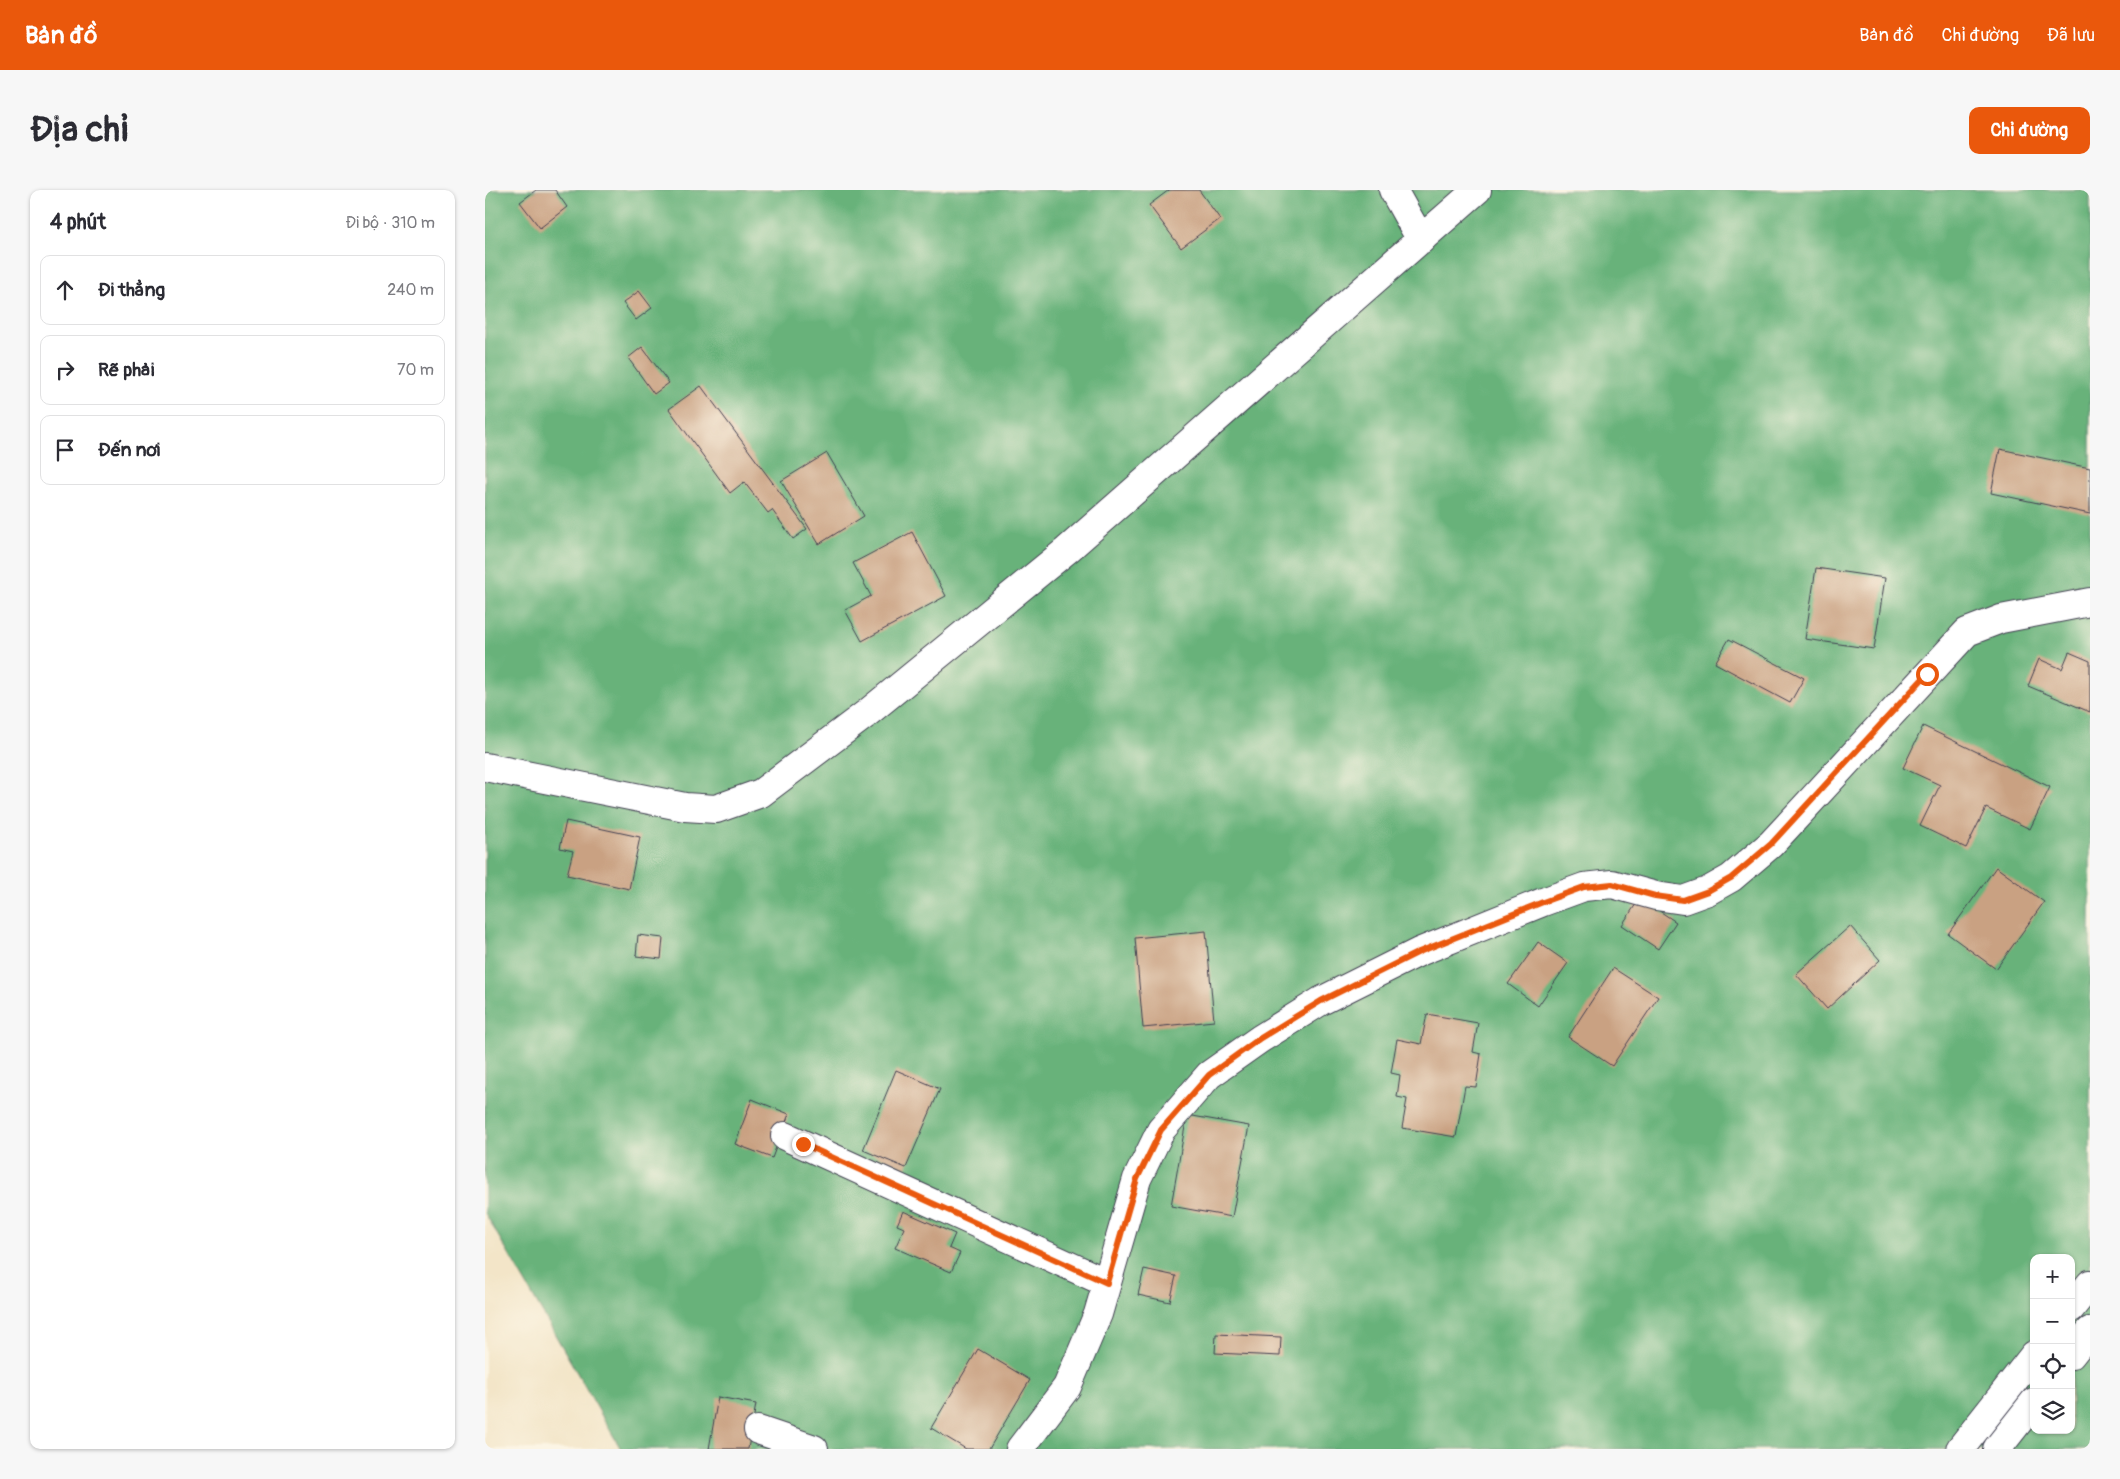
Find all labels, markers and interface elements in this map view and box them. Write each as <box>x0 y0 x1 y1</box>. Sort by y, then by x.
text: Bản đồ <box>25 21 97 50</box>
text: Bản đồ <box>1859 24 1914 47</box>
text: Chỉ đường <box>1942 24 2019 47</box>
text: Đã lưu <box>2047 24 2095 47</box>
button: Chỉ đường <box>1969 107 2090 154</box>
text: Địa chỉ <box>30 108 129 152</box>
text: 4 phút <box>50 209 106 236</box>
text: Đi bộ · 310 m <box>345 213 435 233</box>
icon: ahead <box>51 276 79 304</box>
text: Đi thẳng <box>98 278 165 302</box>
text: 240 m <box>387 280 434 300</box>
icon: right <box>51 356 79 384</box>
text: Rẽ phải <box>98 358 154 382</box>
text: 70 m <box>397 360 434 380</box>
icon: arrive <box>51 436 79 464</box>
text: Đến nơi <box>98 438 160 462</box>
route start <box>1916 663 1939 686</box>
route end <box>792 1133 815 1156</box>
map controls <box>2030 1254 2075 1434</box>
button: + <box>2030 1254 2075 1299</box>
button: − <box>2030 1299 2075 1344</box>
button: locate <box>2030 1344 2075 1389</box>
button: layers <box>2030 1389 2075 1434</box>

